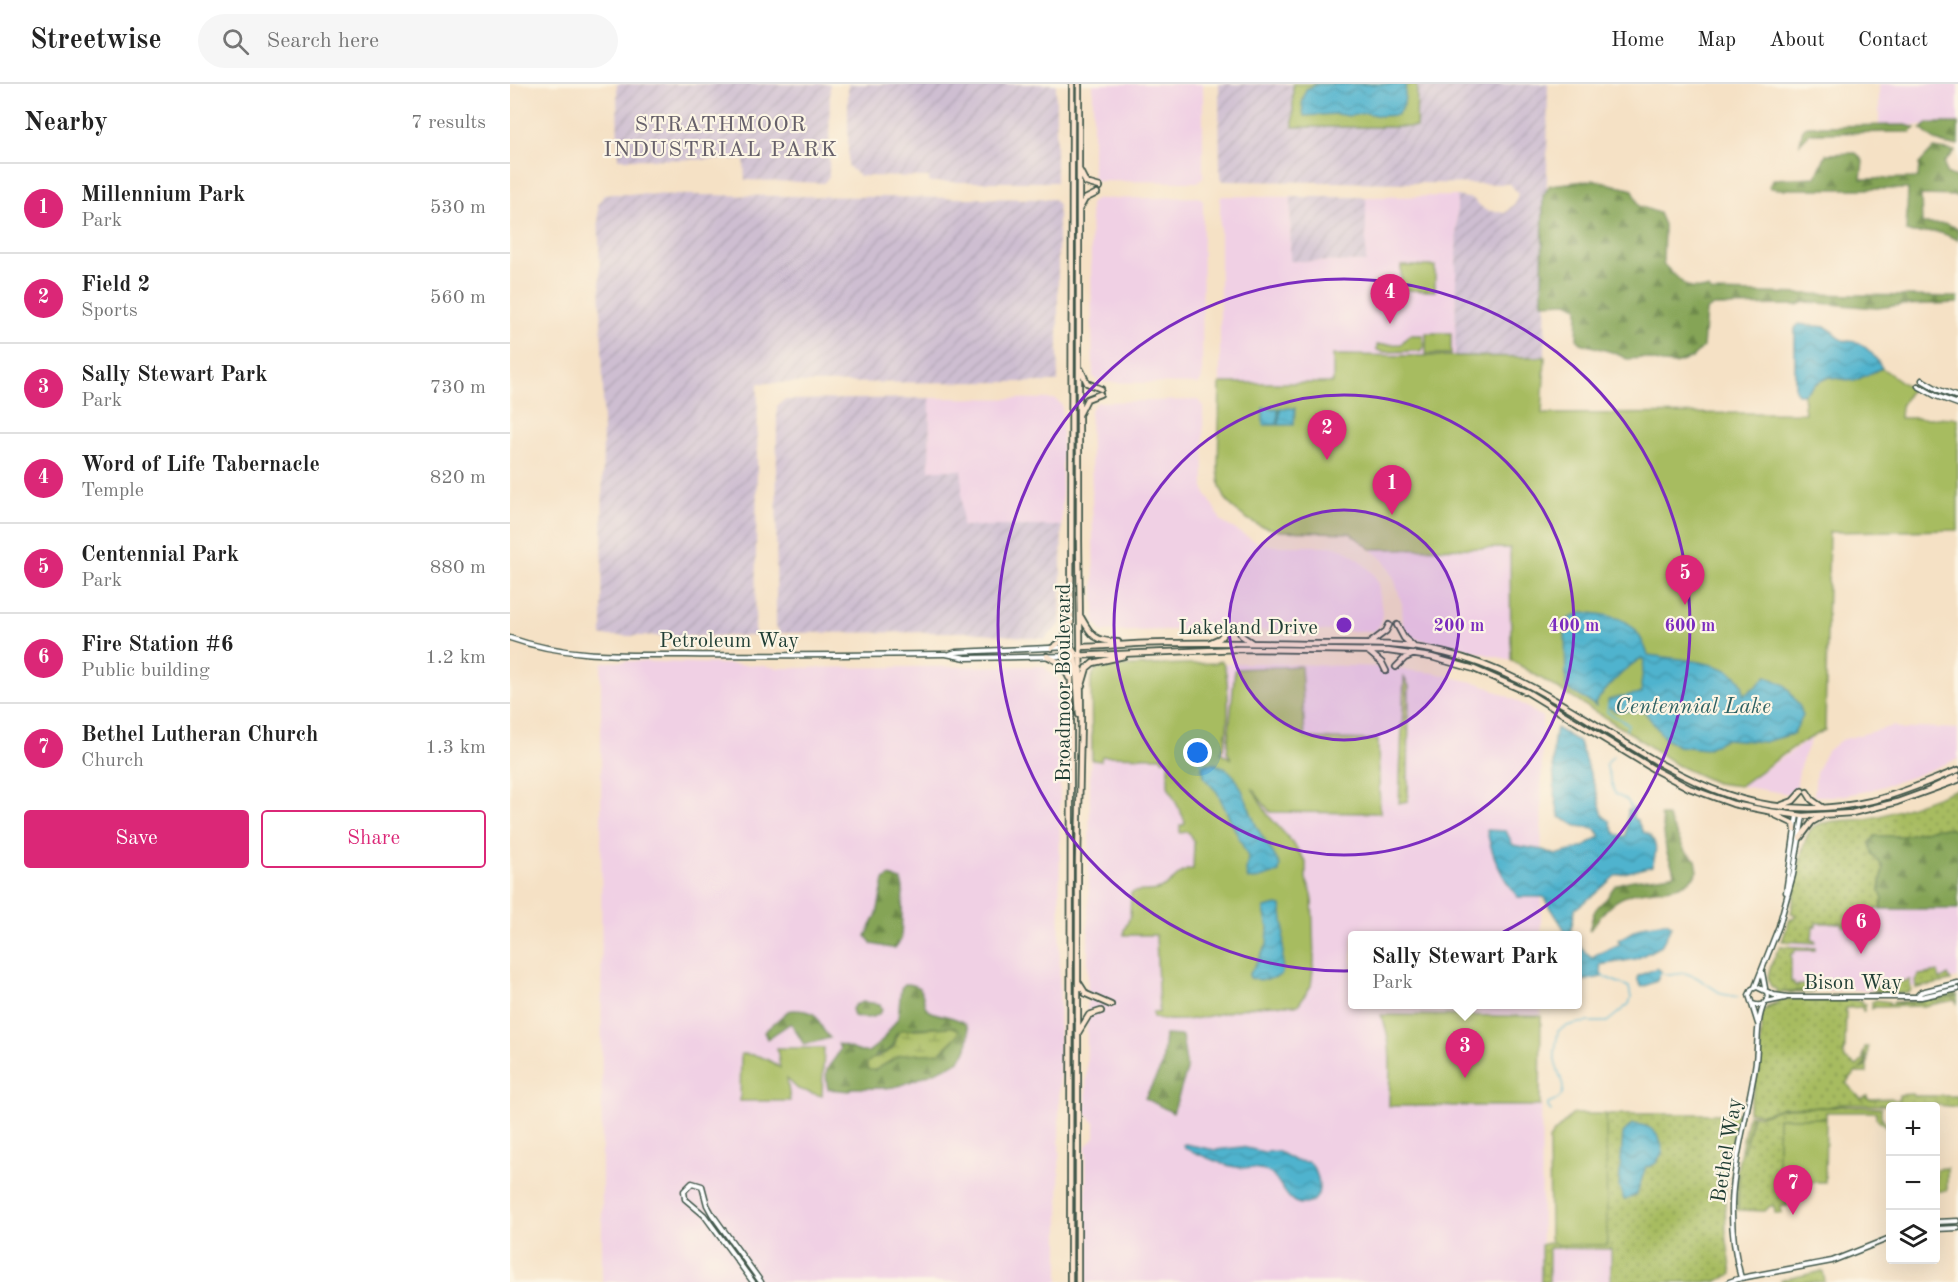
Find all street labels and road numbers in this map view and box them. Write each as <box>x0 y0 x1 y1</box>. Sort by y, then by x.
street label: Broadmoor Boulevard <box>1054 584 1075 782</box>
street label: Lakeland Drive <box>1178 618 1318 639</box>
street label: Petroleum Way <box>659 631 799 652</box>
street label: Bison Way <box>1804 973 1902 994</box>
street label: Bethel Way <box>1709 1096 1746 1204</box>

